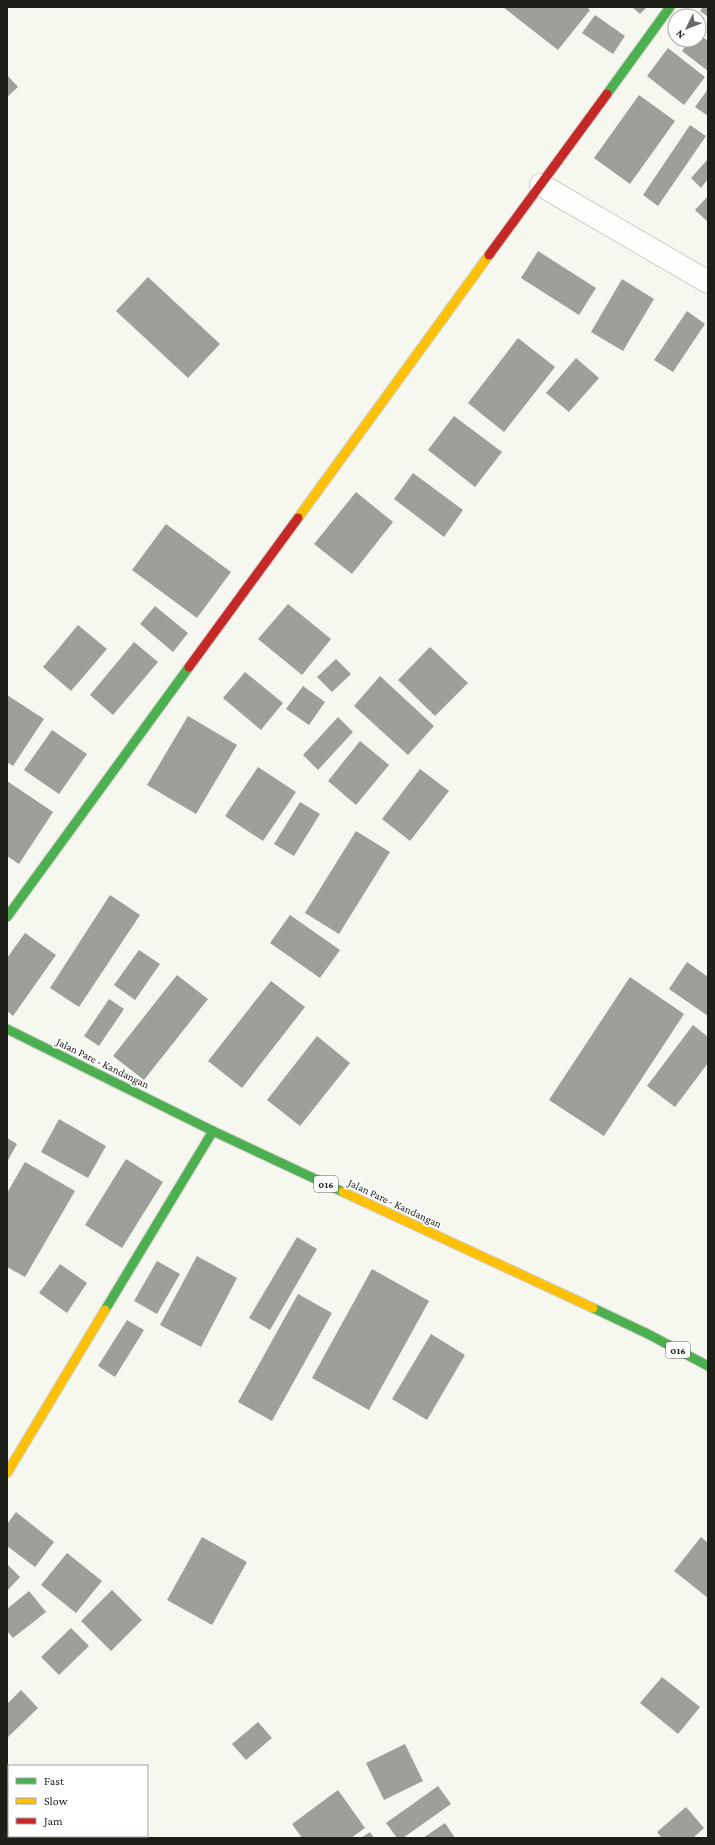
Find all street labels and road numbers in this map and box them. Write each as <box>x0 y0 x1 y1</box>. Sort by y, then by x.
street label: Jalan Pare - Kandangan <box>53 1035 151 1092</box>
road number: 016 <box>314 1176 338 1192</box>
street label: Jalan Pare - Kandangan <box>345 1176 444 1231</box>
road number: 016 <box>666 1342 690 1358</box>

